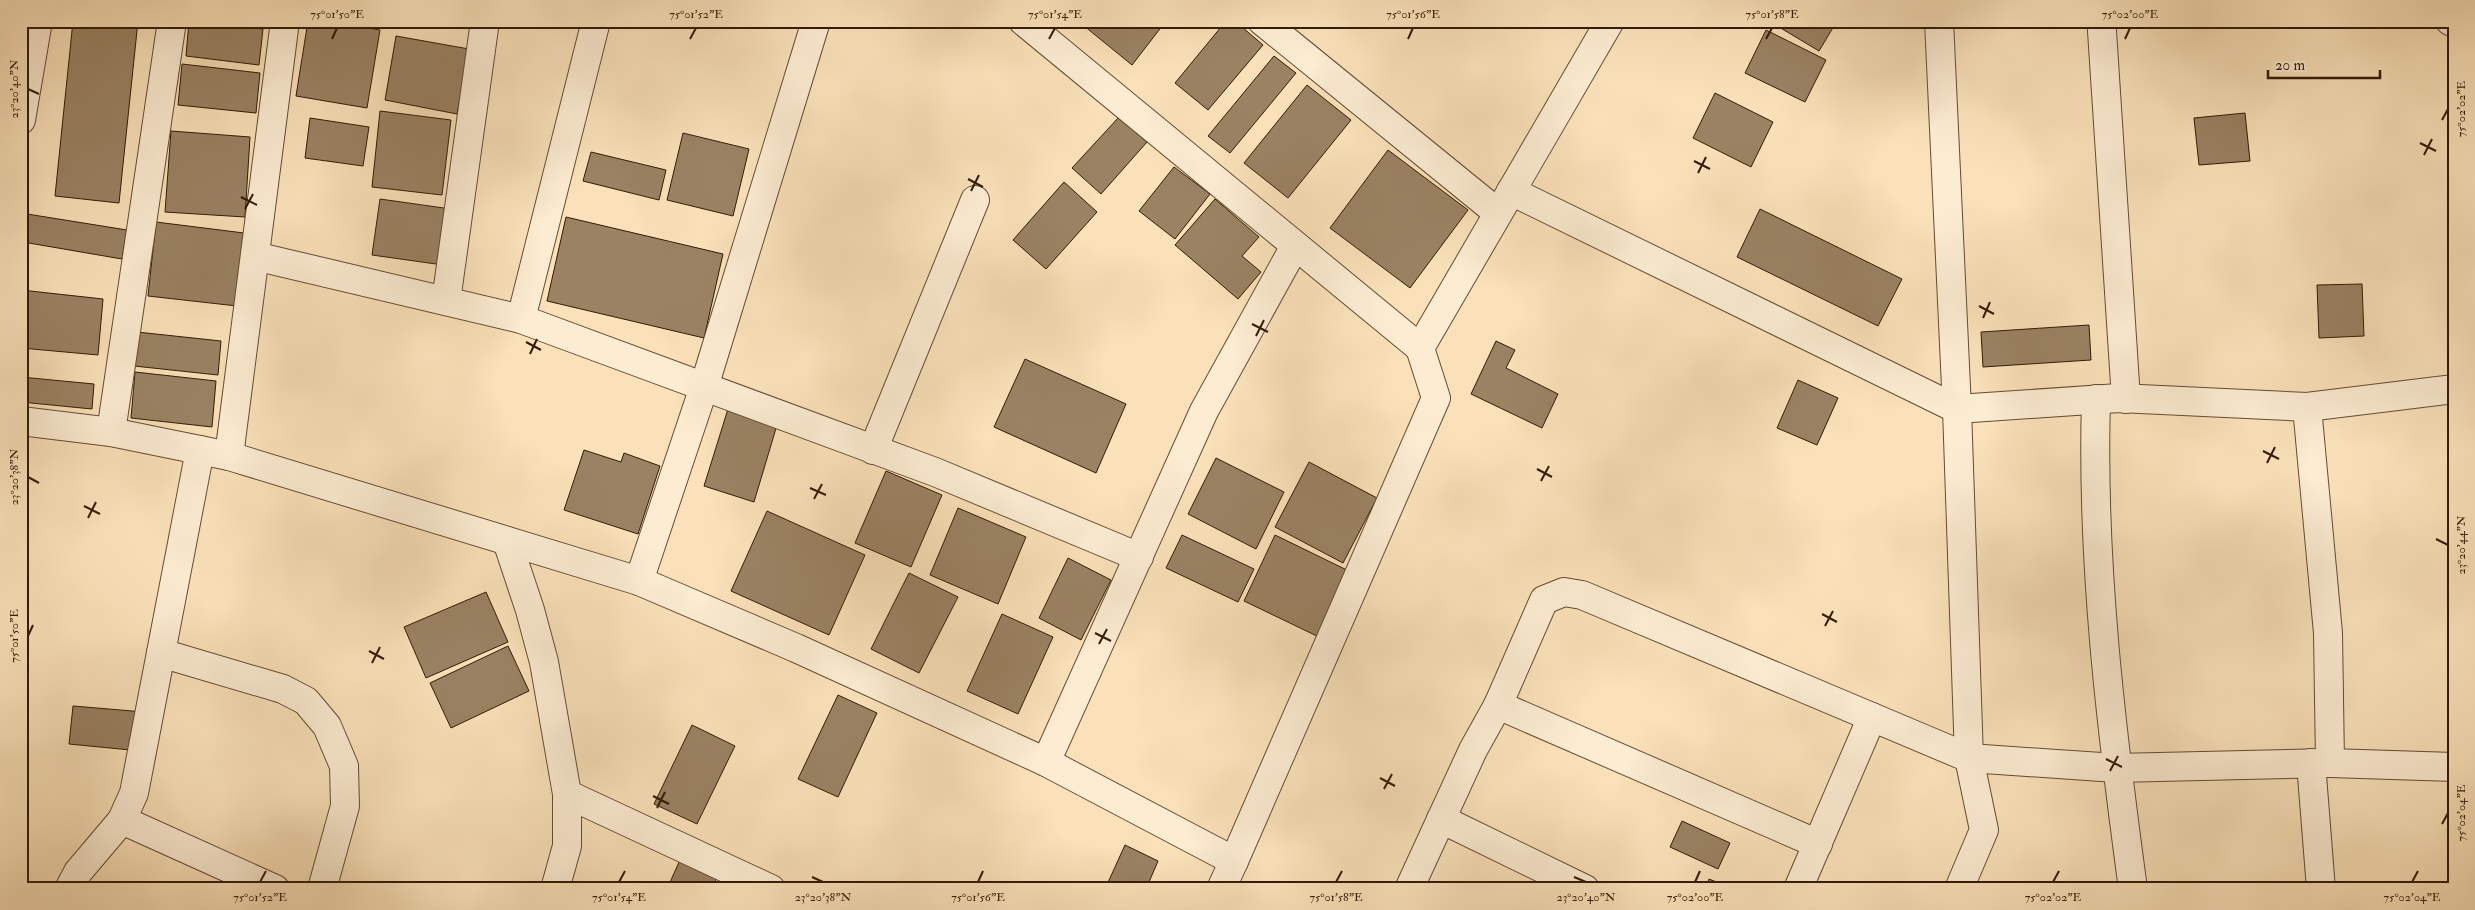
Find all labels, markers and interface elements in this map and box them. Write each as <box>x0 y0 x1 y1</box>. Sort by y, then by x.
text: 75°01'50"E <box>310 7 364 22</box>
text: 75°01'52"E <box>669 7 723 22</box>
text: 75°01'54"E <box>1028 7 1082 22</box>
text: 75°01'56"E <box>1386 7 1440 22</box>
text: 75°01'58"E <box>1745 7 1799 22</box>
text: 75°02'00"E <box>2102 7 2159 22</box>
scale bar <box>2268 48 2380 80</box>
text: 20 m <box>2275 56 2305 75</box>
text: 23°20'40"N <box>7 59 22 118</box>
text: 75°02'02"E <box>2454 80 2469 137</box>
text: 23°20'38"N <box>7 449 22 505</box>
text: 23°20'44"N <box>2454 515 2469 575</box>
text: 75°01'50"E <box>7 609 22 663</box>
text: 75°02'04"E <box>2454 784 2469 841</box>
text: 75°01'52"E <box>233 890 287 905</box>
text: 75°01'54"E <box>592 890 646 905</box>
text: 23°20'38"N <box>795 890 851 905</box>
text: 75°01'56"E <box>951 890 1005 905</box>
text: 75°01'58"E <box>1309 890 1363 905</box>
text: 23°20'40"N <box>1557 890 1616 905</box>
text: 75°02'00"E <box>1667 890 1724 905</box>
text: 75°02'02"E <box>2025 890 2082 905</box>
text: 75°02'04"E <box>2384 890 2441 905</box>

